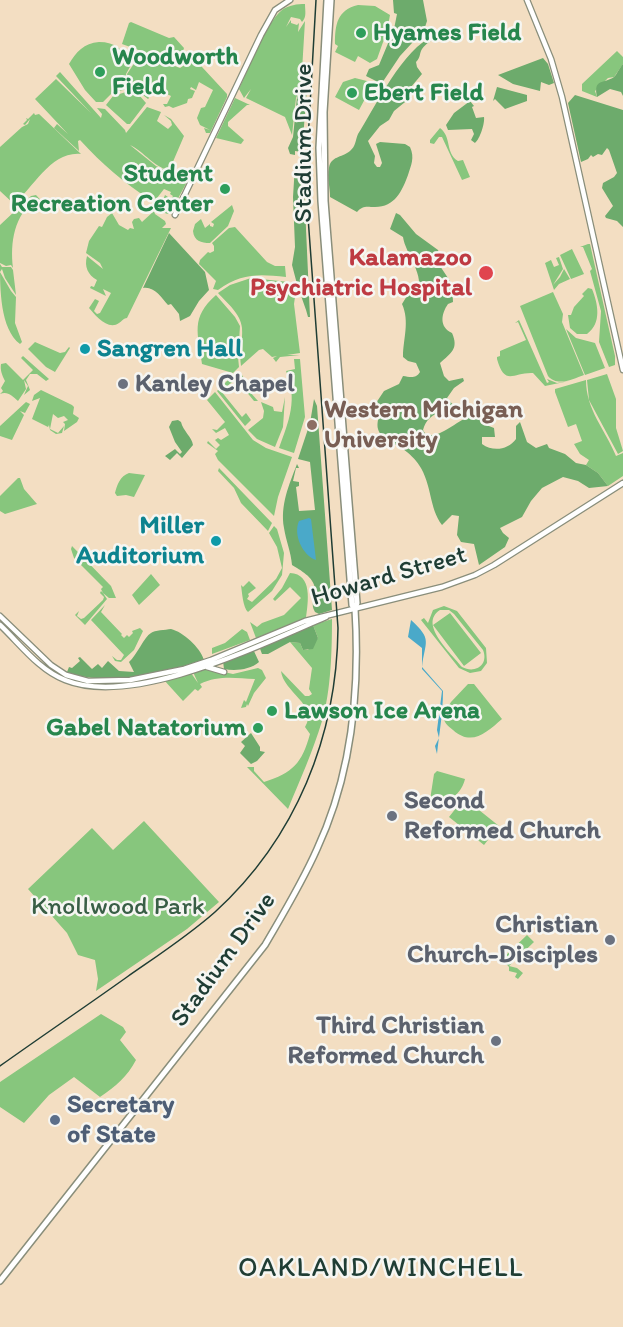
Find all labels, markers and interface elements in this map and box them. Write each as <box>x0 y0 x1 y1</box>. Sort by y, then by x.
place label: Hyames Field <box>373 17 521 49</box>
marker: Hyames Field <box>354 26 368 40</box>
place label: Woodworth Field <box>112 41 239 102</box>
street label: Stadium Drive <box>288 63 320 223</box>
marker: Woodworth Field <box>93 65 107 79</box>
place label: Ebert Field <box>364 77 483 109</box>
marker: Ebert Field <box>345 86 359 100</box>
place label: Student Recreation Center <box>11 158 213 219</box>
marker: Student Recreation Center <box>218 182 232 196</box>
place label: Kalamazoo Psychiatric Hospital <box>250 242 472 304</box>
marker: Kalamazoo Psychiatric Hospital <box>477 264 495 282</box>
place label: Sangren Hall <box>97 333 243 365</box>
marker: Sangren Hall <box>78 342 92 356</box>
place label: Kanley Chapel <box>135 368 294 400</box>
marker: Kanley Chapel <box>116 377 130 391</box>
place label: Western Michigan University <box>324 394 523 455</box>
marker: Western Michigan University <box>305 418 319 432</box>
place label: Miller Auditorium <box>76 510 204 572</box>
marker: Miller Auditorium <box>209 534 223 548</box>
street label: Howard Street <box>308 540 470 614</box>
place label: Lawson Ice Arena <box>284 695 480 727</box>
marker: Lawson Ice Arena <box>265 704 279 718</box>
place label: Gabel Natatorium <box>46 712 246 744</box>
marker: Gabel Natatorium <box>251 721 265 735</box>
place label: Second Reformed Church <box>404 785 601 846</box>
marker: Second Reformed Church <box>385 809 399 823</box>
street label: Stadium Drive <box>165 886 283 1034</box>
park label: Knollwood Park <box>31 891 205 923</box>
place label: Christian Church-Disciples <box>407 909 598 970</box>
marker: Christian Church-Disciples <box>603 933 617 947</box>
place label: Third Christian Reformed Church <box>287 1010 484 1072</box>
marker: Third Christian Reformed Church <box>489 1034 503 1048</box>
place label: Secretary of State <box>67 1089 174 1150</box>
marker: Secretary of State <box>48 1113 62 1127</box>
district label: OAKLAND/WINCHELL <box>238 1253 524 1285</box>

